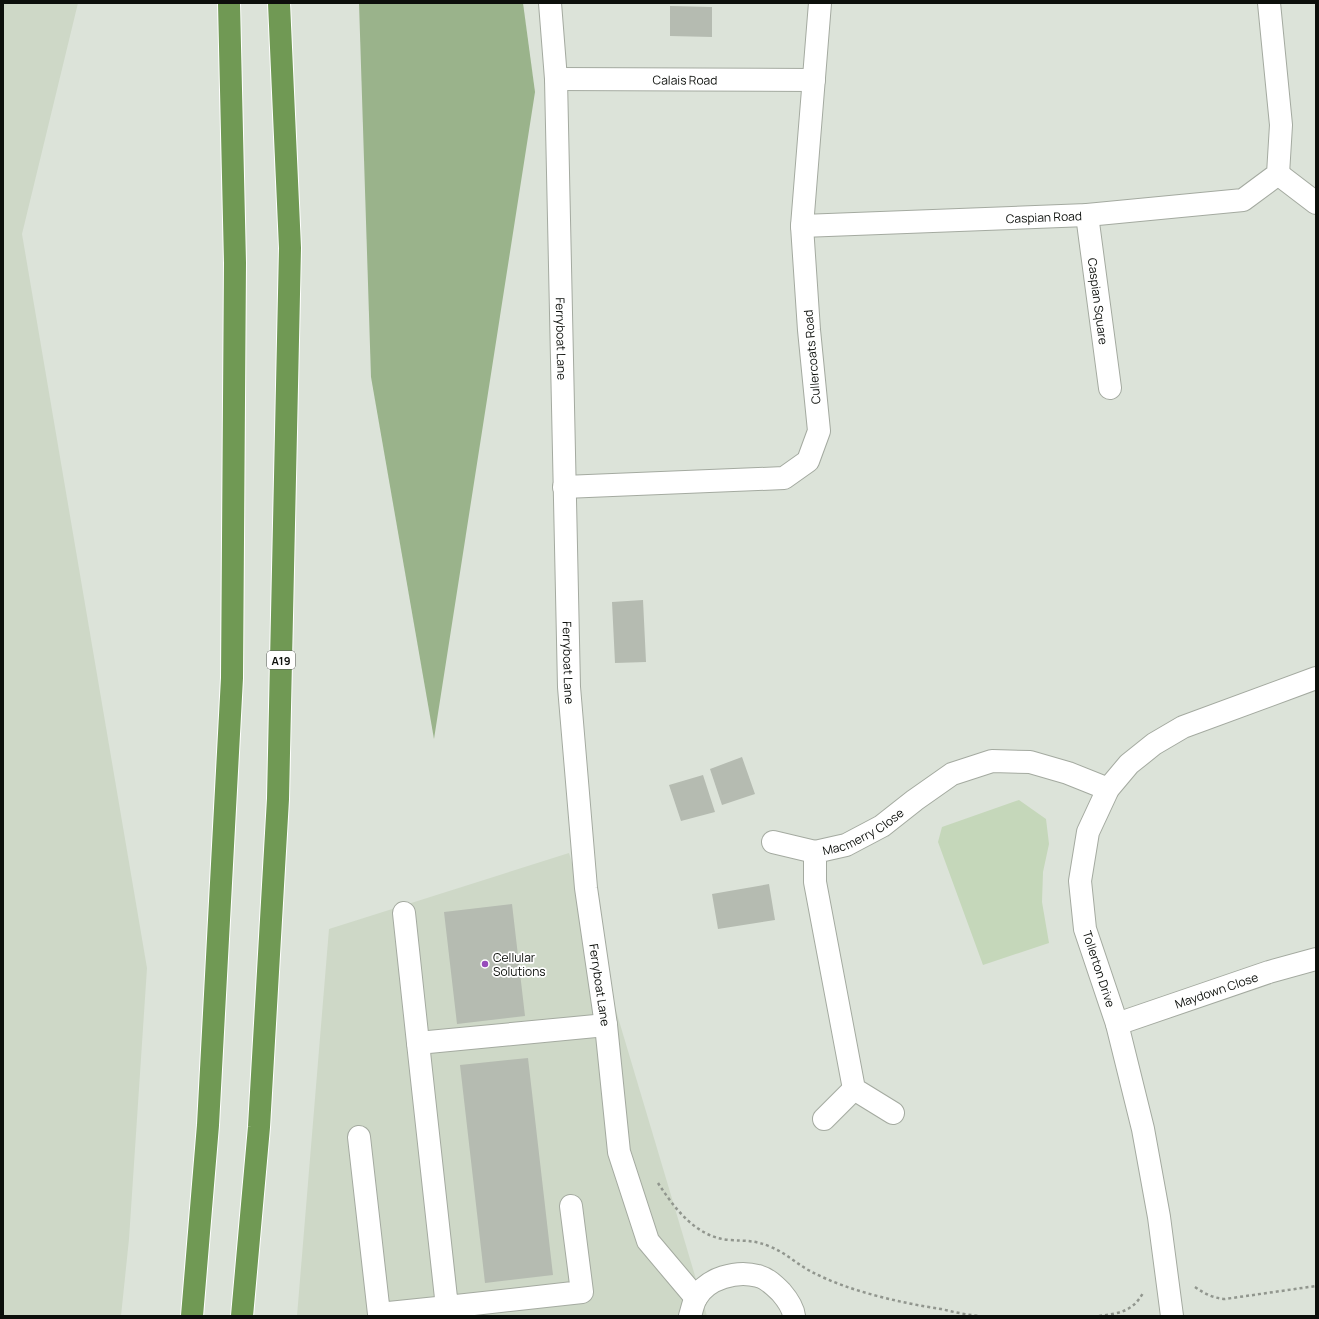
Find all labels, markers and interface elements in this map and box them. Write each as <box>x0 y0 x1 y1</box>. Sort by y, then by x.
street label: Calais Road <box>653 71 717 88</box>
street label: Caspian Road <box>1005 207 1082 227</box>
street label: Caspian Square <box>1084 257 1113 346</box>
street label: Ferryboat Lane <box>552 297 571 380</box>
street label: Cullercoats Road <box>799 309 825 405</box>
street label: Ferryboat Lane <box>559 621 579 705</box>
road number: A19 <box>267 651 295 669</box>
street label: Macmerry Close <box>821 804 907 859</box>
street label: Tollerton Drive <box>1079 929 1119 1009</box>
street label: Ferryboat Lane <box>586 943 615 1027</box>
place label: Cellular Solutions <box>493 949 546 980</box>
marker: Cellular Solutions <box>480 959 490 969</box>
street label: Maydown Close <box>1172 968 1260 1012</box>

